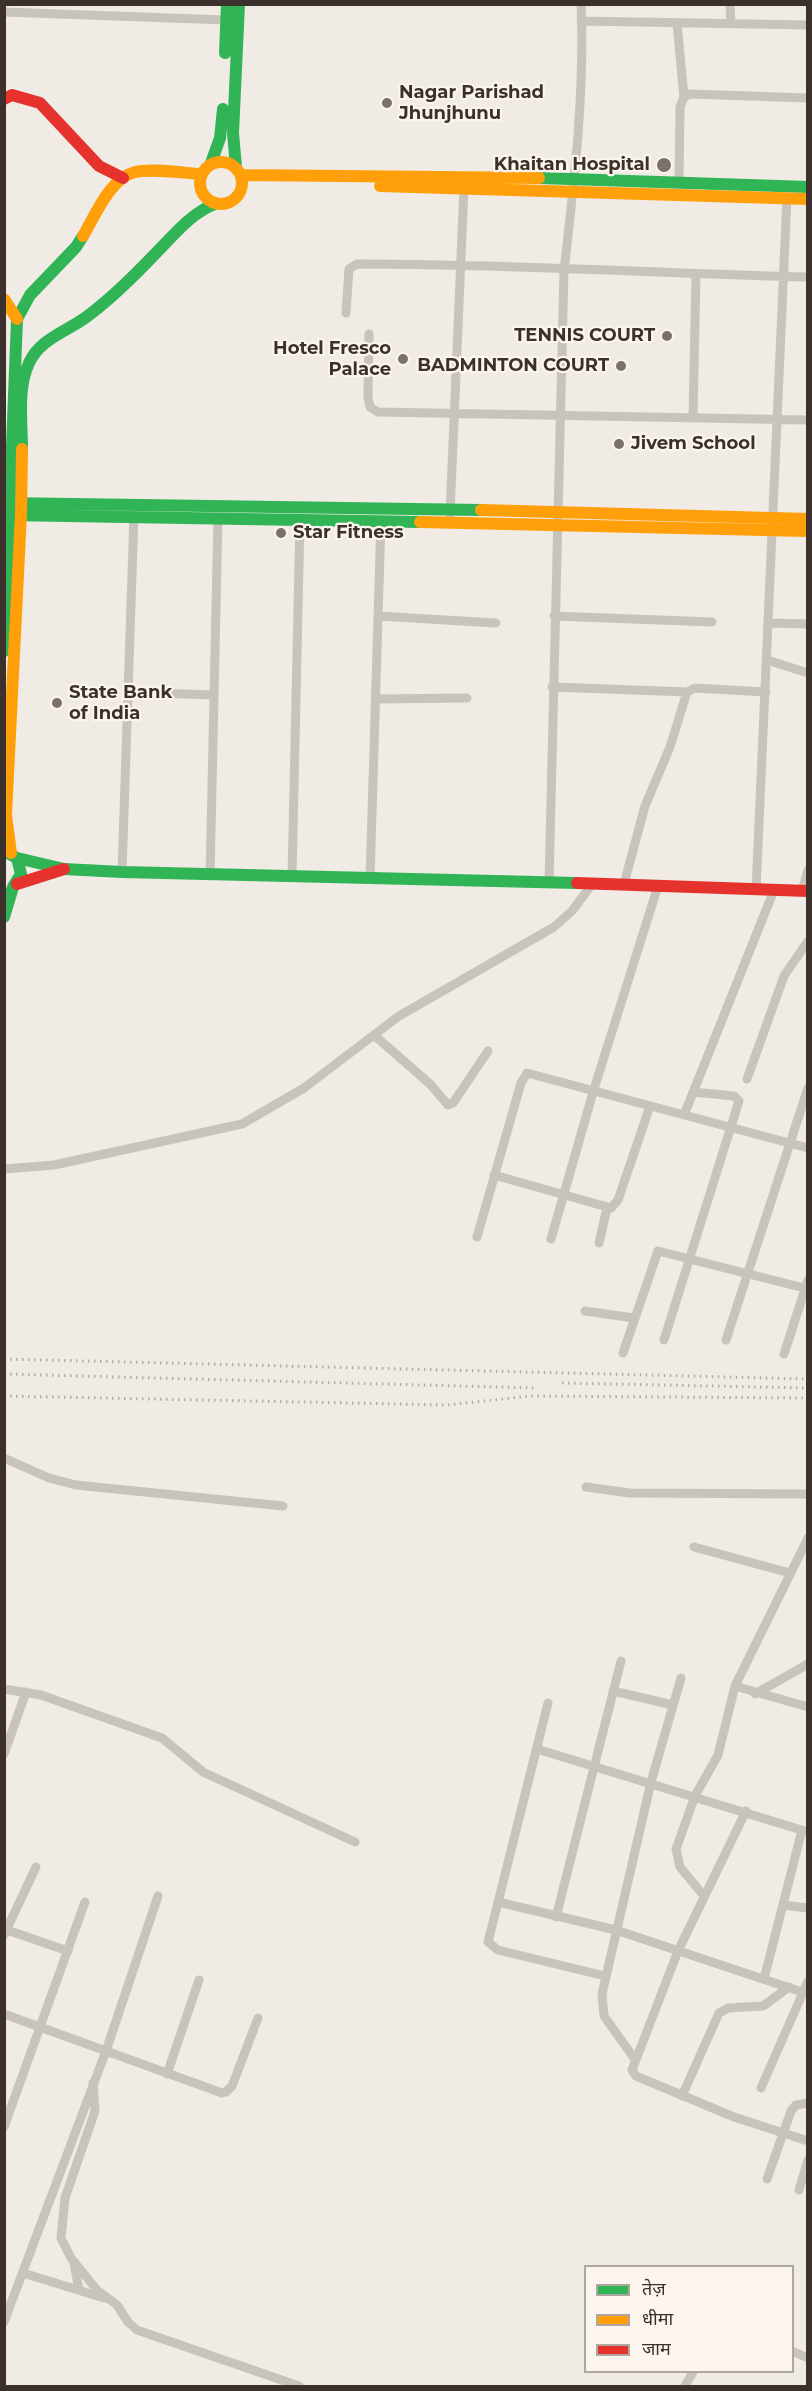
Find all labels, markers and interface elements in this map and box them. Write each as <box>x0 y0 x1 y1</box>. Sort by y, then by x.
place label: Nagar Parishad Jhunjhunu <box>399 82 544 124</box>
marker: Nagar Parishad Jhunjhunu <box>380 96 394 110</box>
place label: Khaitan Hospital <box>494 154 650 176</box>
marker: Khaitan Hospital <box>655 156 673 174</box>
place label: TENNIS COURT <box>514 325 655 347</box>
marker: TENNIS COURT <box>660 329 674 343</box>
place label: Hotel Fresco Palace <box>273 338 391 380</box>
marker: Hotel Fresco Palace <box>396 352 410 366</box>
place label: BADMINTON COURT <box>417 355 609 377</box>
marker: BADMINTON COURT <box>614 359 628 373</box>
place label: Jivem School <box>631 433 756 455</box>
marker: Jivem School <box>612 437 626 451</box>
place label: Star Fitness <box>293 522 404 544</box>
marker: Star Fitness <box>274 526 288 540</box>
place label: State Bank of India <box>69 682 172 724</box>
marker: State Bank of India <box>50 696 64 710</box>
legend <box>584 2265 794 2373</box>
text: तेज़ <box>642 2278 666 2300</box>
text: धीमा <box>642 2308 673 2330</box>
text: जाम <box>642 2338 671 2360</box>

